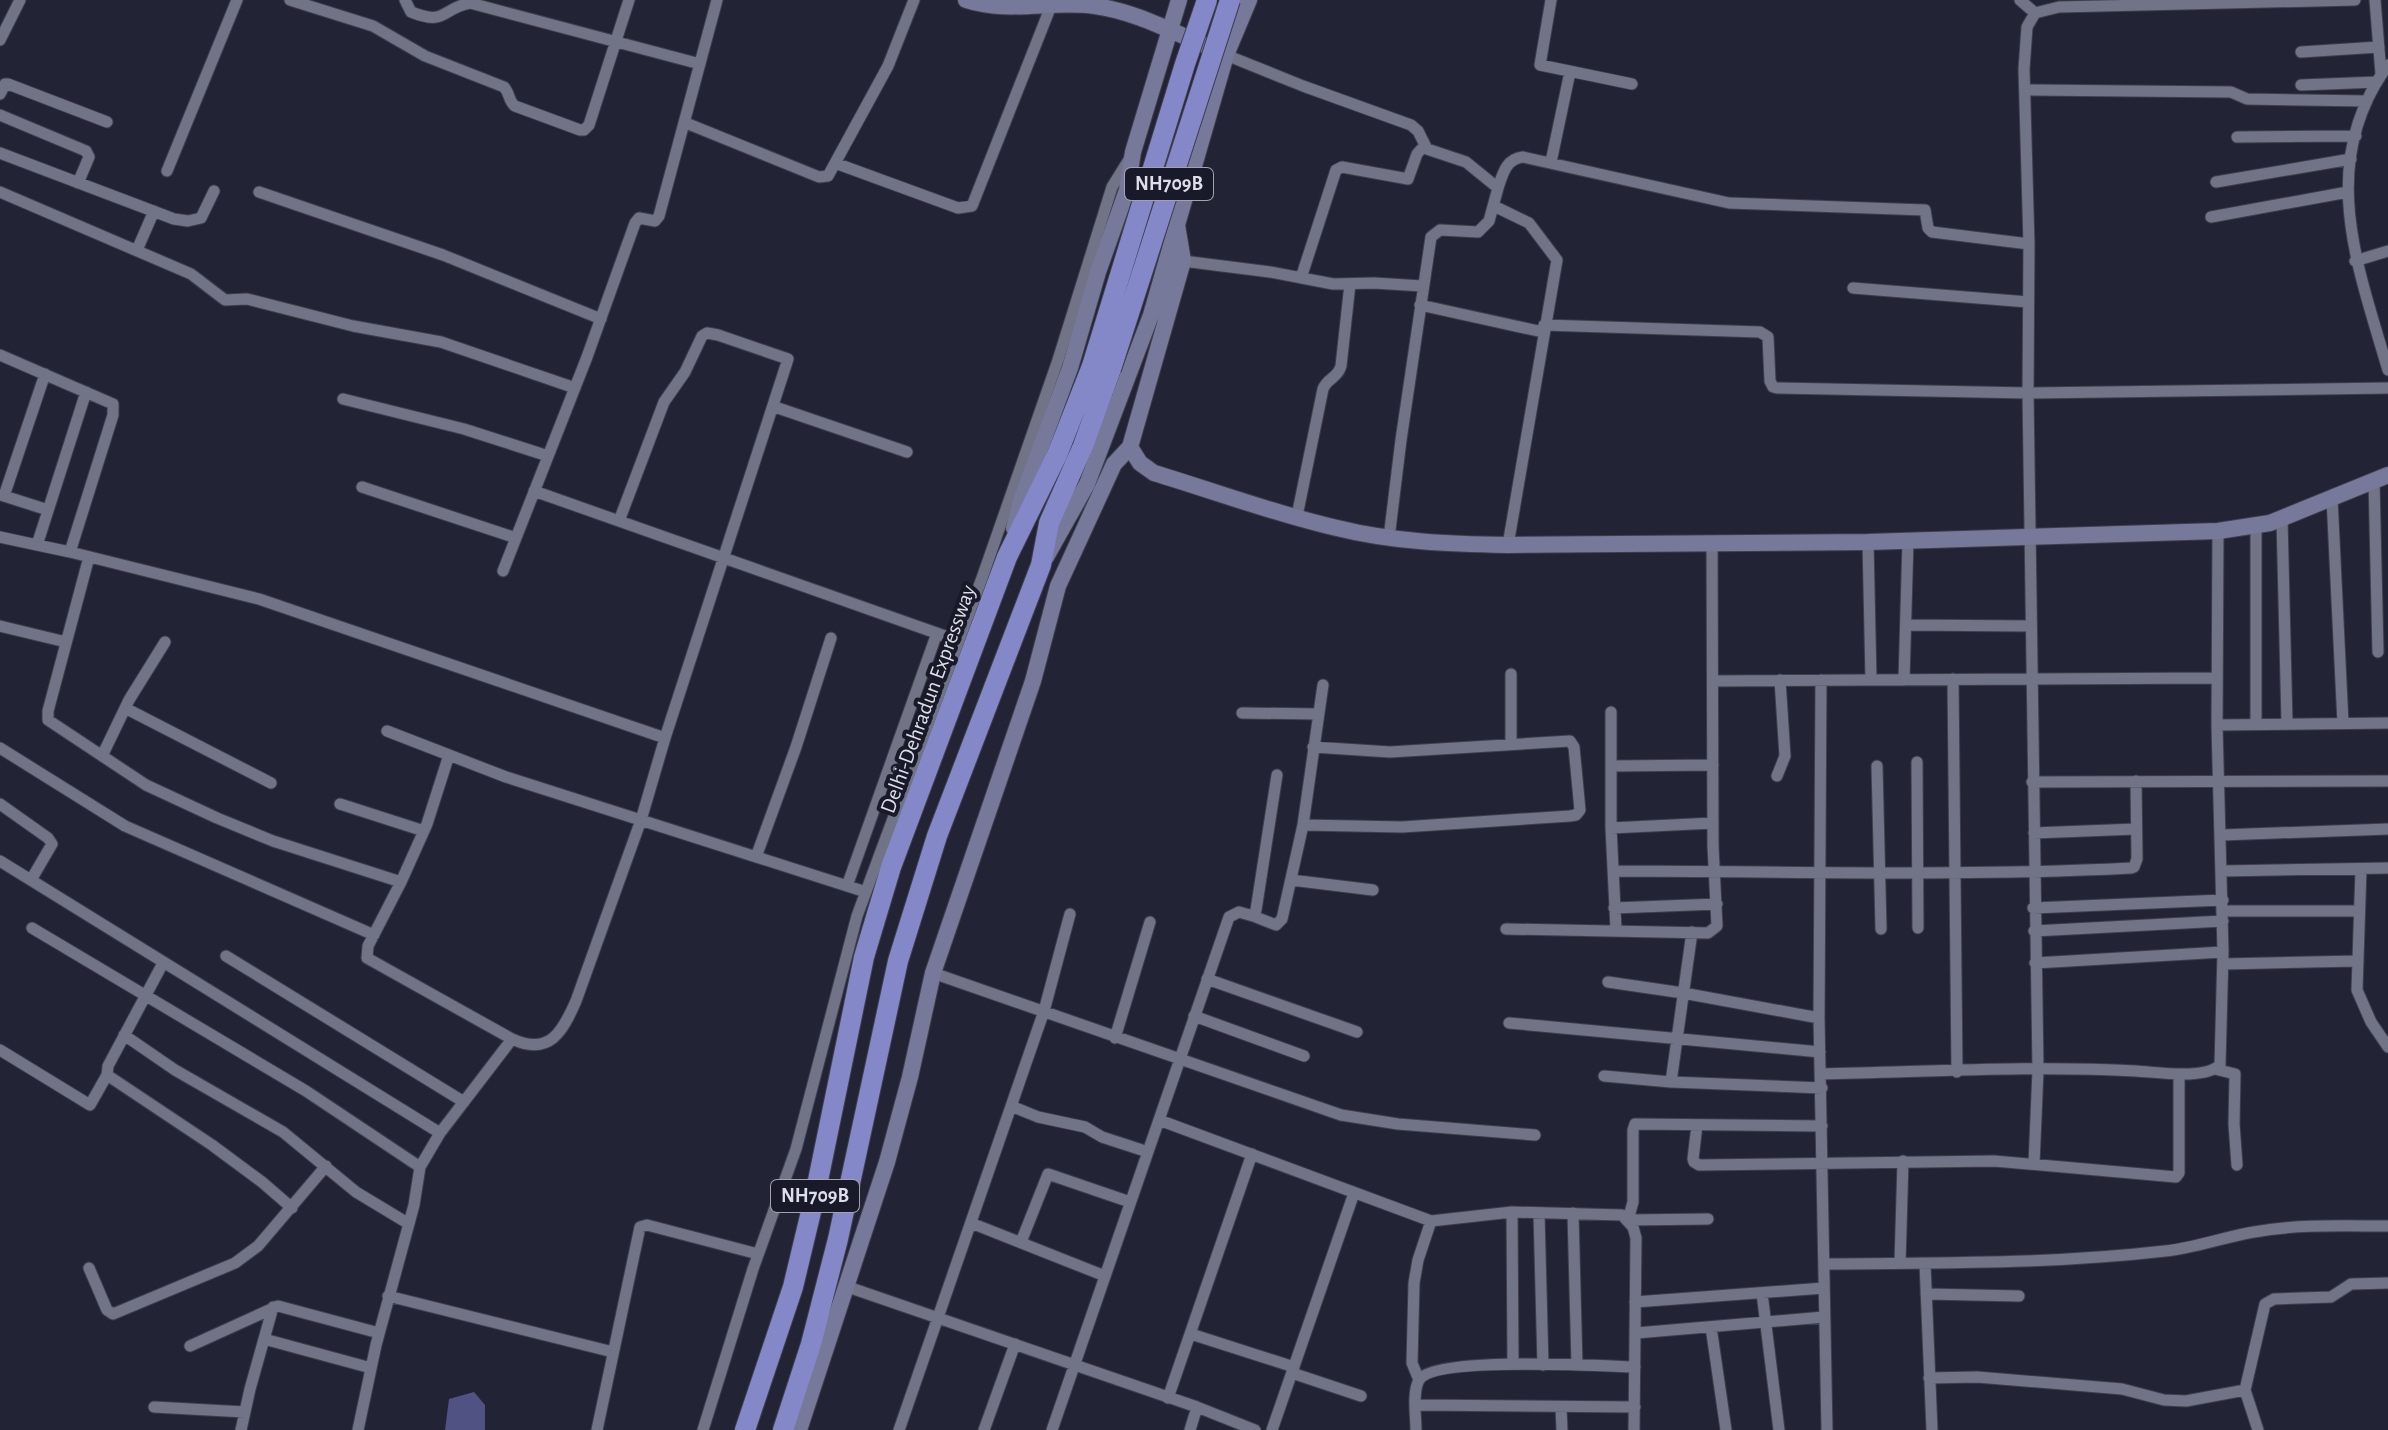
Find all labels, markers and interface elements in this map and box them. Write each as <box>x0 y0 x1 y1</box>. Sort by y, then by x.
road number: NH709B <box>1125 168 1213 200</box>
street label: Delhi-Dehradun Expressway <box>876 581 980 816</box>
road number: NH709B <box>771 1180 859 1212</box>

